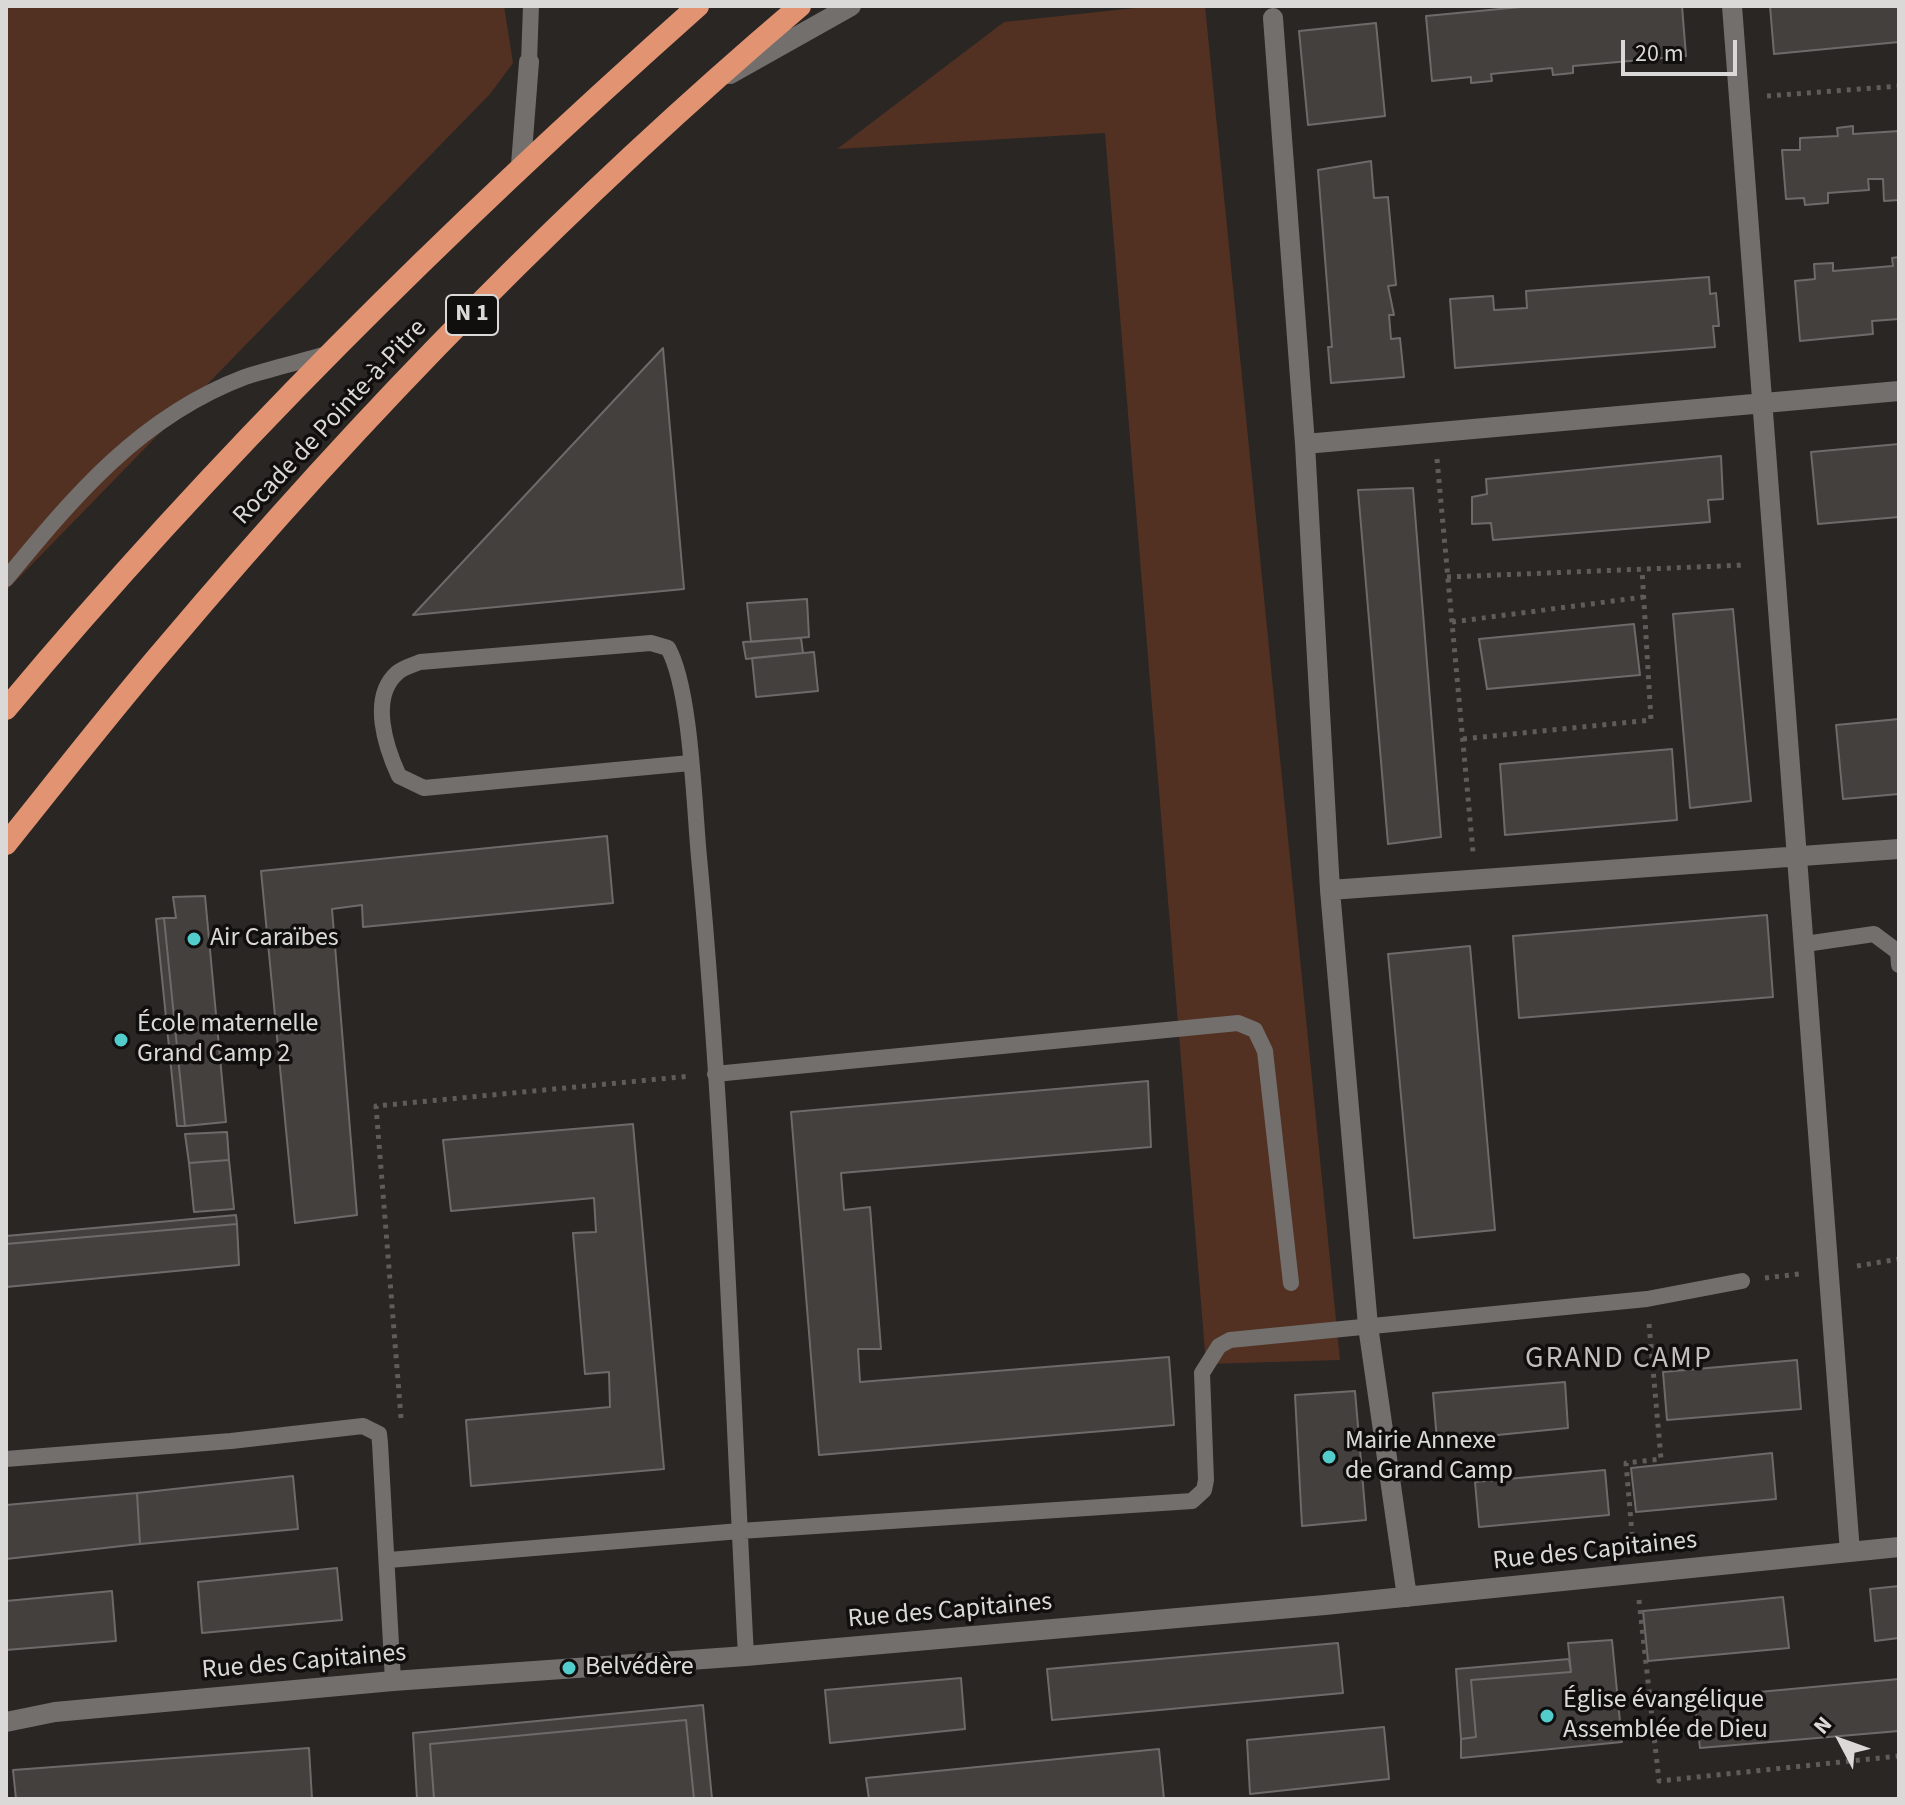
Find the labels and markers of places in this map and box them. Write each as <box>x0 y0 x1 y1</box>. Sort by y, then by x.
place label: Air Caraïbes <box>210 923 339 955</box>
marker: Air Caraïbes <box>185 930 203 948</box>
place label: École maternelle Grand Camp 2 <box>137 1009 318 1070</box>
marker: École maternelle Grand Camp 2 <box>112 1031 130 1049</box>
place label: Mairie Annexe de Grand Camp <box>1345 1426 1513 1488</box>
marker: Mairie Annexe de Grand Camp <box>1320 1448 1338 1466</box>
place label: Belvédère <box>585 1652 694 1684</box>
marker: Belvédère <box>560 1659 578 1677</box>
place label: Église évangélique Assemblée de Dieu <box>1563 1685 1768 1746</box>
marker: Église évangélique Assemblée de Dieu <box>1538 1707 1556 1725</box>

